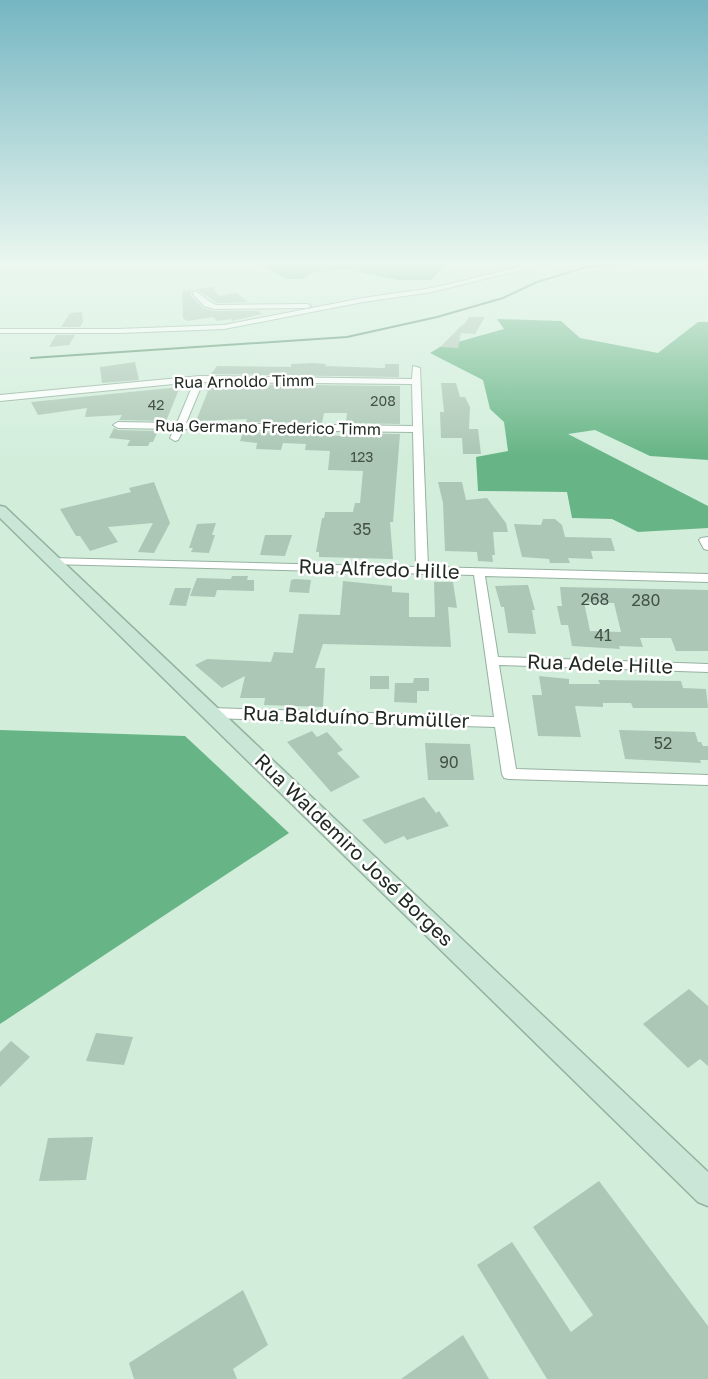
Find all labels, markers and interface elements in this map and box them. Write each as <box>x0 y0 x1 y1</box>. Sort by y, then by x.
street label: Rua Arnoldo Timm <box>174 370 314 392</box>
house number: 208 <box>370 392 396 409</box>
house number: 42 <box>148 396 164 413</box>
street label: Rua Germano Frederico Timm <box>155 415 381 439</box>
house number: 123 <box>350 448 374 465</box>
house number: 35 <box>353 519 371 539</box>
street label: Rua Alfredo Hille <box>298 553 460 583</box>
house number: 268 <box>581 589 609 609</box>
house number: 280 <box>632 590 660 610</box>
house number: 41 <box>594 625 612 645</box>
street label: Rua Adele Hille <box>527 648 674 678</box>
street label: Rua Balduíno Brumüller <box>242 700 470 732</box>
house number: 52 <box>654 733 672 753</box>
street label: Rua Waldemiro José Borges <box>250 748 459 951</box>
house number: 90 <box>439 752 459 772</box>

